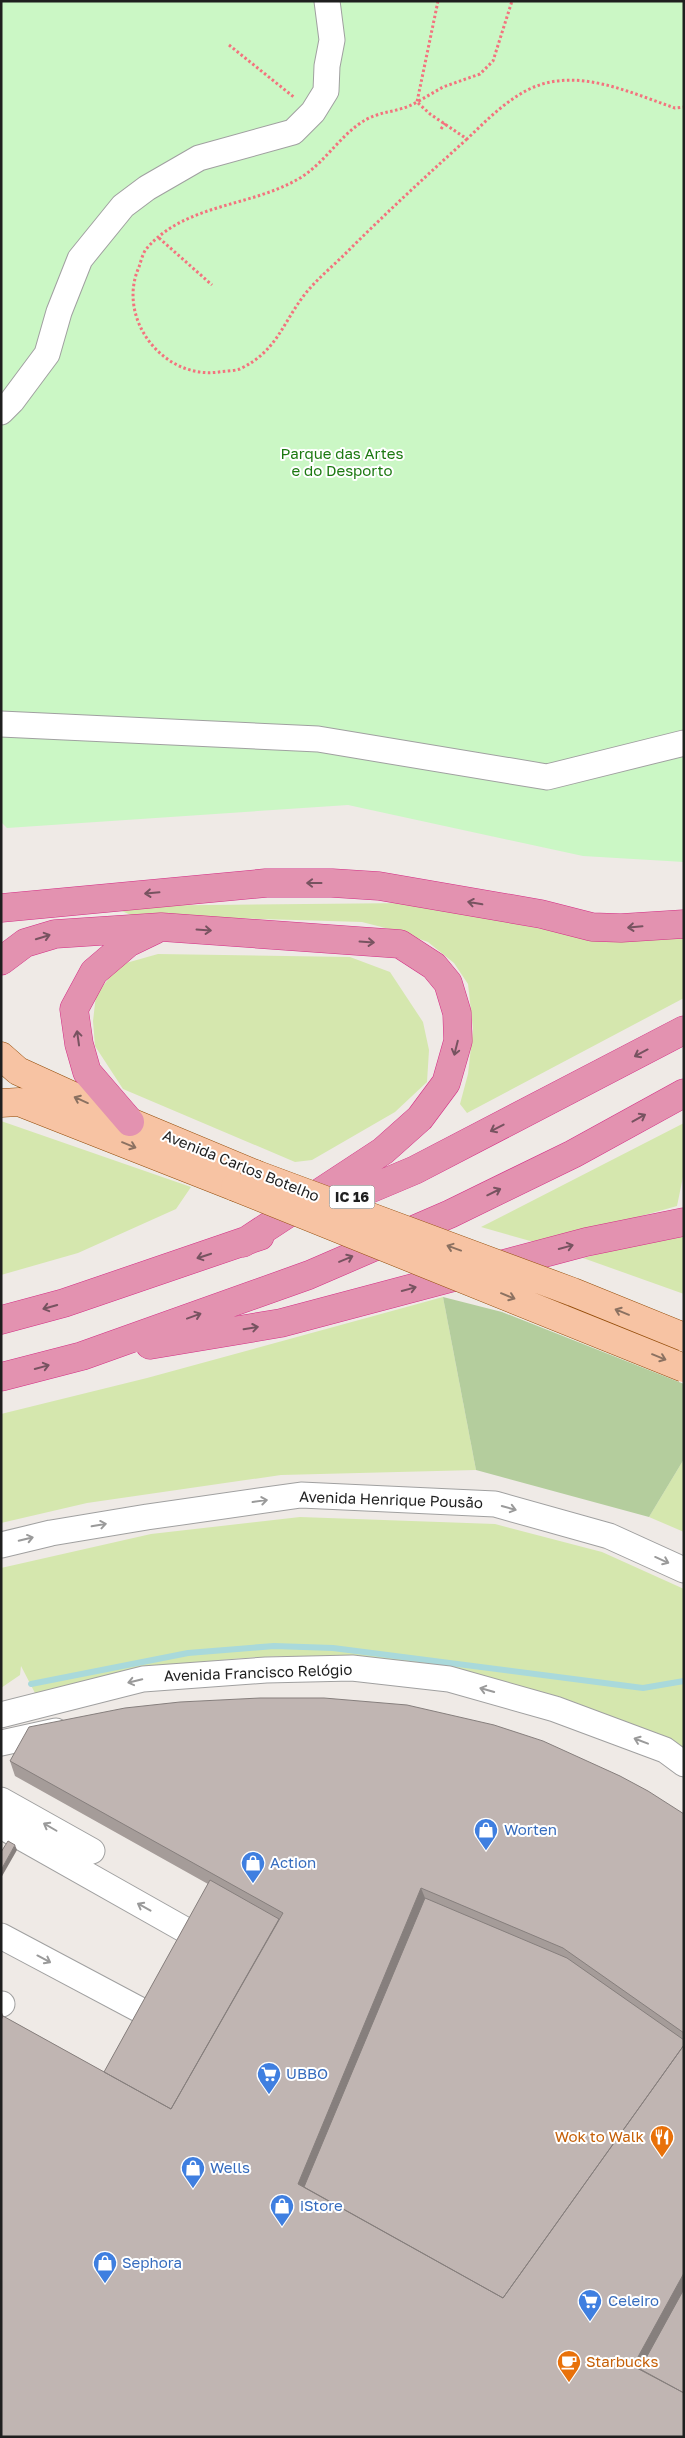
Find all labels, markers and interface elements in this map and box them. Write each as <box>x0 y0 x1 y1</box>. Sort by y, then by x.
park label: Parque das Artes e do Desporto <box>281 444 403 479</box>
one-way arrow <box>306 878 322 888</box>
one-way arrow <box>144 888 160 898</box>
one-way arrow <box>468 898 484 908</box>
one-way arrow <box>627 923 643 932</box>
one-way arrow <box>196 926 212 935</box>
one-way arrow <box>34 932 50 942</box>
one-way arrow <box>358 937 374 946</box>
one-way arrow <box>73 1030 83 1046</box>
one-way arrow <box>451 1039 460 1055</box>
one-way arrow <box>633 1048 648 1058</box>
one-way arrow <box>74 1095 89 1104</box>
one-way arrow <box>631 1113 646 1122</box>
one-way arrow <box>490 1124 505 1133</box>
street label: Avenida Carlos Botelho <box>160 1125 322 1205</box>
one-way arrow <box>121 1141 136 1151</box>
road number: IC 16 <box>330 1186 374 1208</box>
one-way arrow <box>487 1187 502 1197</box>
one-way arrow <box>557 1242 573 1251</box>
one-way arrow <box>447 1243 462 1252</box>
one-way arrow <box>197 1252 212 1261</box>
one-way arrow <box>338 1253 353 1263</box>
one-way arrow <box>400 1284 416 1293</box>
one-way arrow <box>500 1292 515 1302</box>
one-way arrow <box>42 1303 58 1312</box>
one-way arrow <box>615 1307 631 1316</box>
one-way arrow <box>186 1311 201 1320</box>
one-way arrow <box>243 1323 259 1333</box>
one-way arrow <box>651 1354 666 1363</box>
one-way arrow <box>33 1361 49 1371</box>
street label: Avenida Henrique Pousão <box>299 1487 483 1511</box>
one-way arrow <box>252 1495 268 1505</box>
one-way arrow <box>500 1504 516 1513</box>
one-way arrow <box>91 1519 107 1529</box>
one-way arrow <box>18 1534 34 1543</box>
one-way arrow <box>654 1556 669 1565</box>
street label: Avenida Francisco Relógio <box>163 1660 353 1684</box>
one-way arrow <box>127 1677 143 1686</box>
one-way arrow <box>479 1684 495 1694</box>
one-way arrow <box>634 1736 649 1745</box>
shop icon: Worten <box>473 1817 499 1851</box>
place label: Worten <box>504 1820 557 1838</box>
one-way arrow <box>43 1821 57 1831</box>
shop icon: Action <box>240 1850 266 1884</box>
place label: Action <box>270 1853 316 1871</box>
one-way arrow <box>137 1902 152 1912</box>
one-way arrow <box>36 1955 51 1964</box>
supermarket icon: UBBO <box>256 2061 282 2095</box>
place label: UBBO <box>286 2064 328 2082</box>
restaurant icon: Wok to Walk <box>649 2124 675 2158</box>
place label: Wok to Walk <box>555 2127 645 2145</box>
shop icon: Wells <box>180 2155 206 2189</box>
place label: Wells <box>210 2158 250 2176</box>
shop icon: iStore <box>269 2193 295 2227</box>
place label: iStore <box>300 2196 343 2214</box>
shop icon: Sephora <box>92 2250 118 2284</box>
place label: Sephora <box>122 2253 182 2271</box>
supermarket icon: Celeiro <box>577 2288 603 2322</box>
place label: Celeiro <box>608 2291 659 2309</box>
cafe icon: Starbucks <box>556 2349 582 2383</box>
place label: Starbucks <box>586 2352 659 2370</box>

